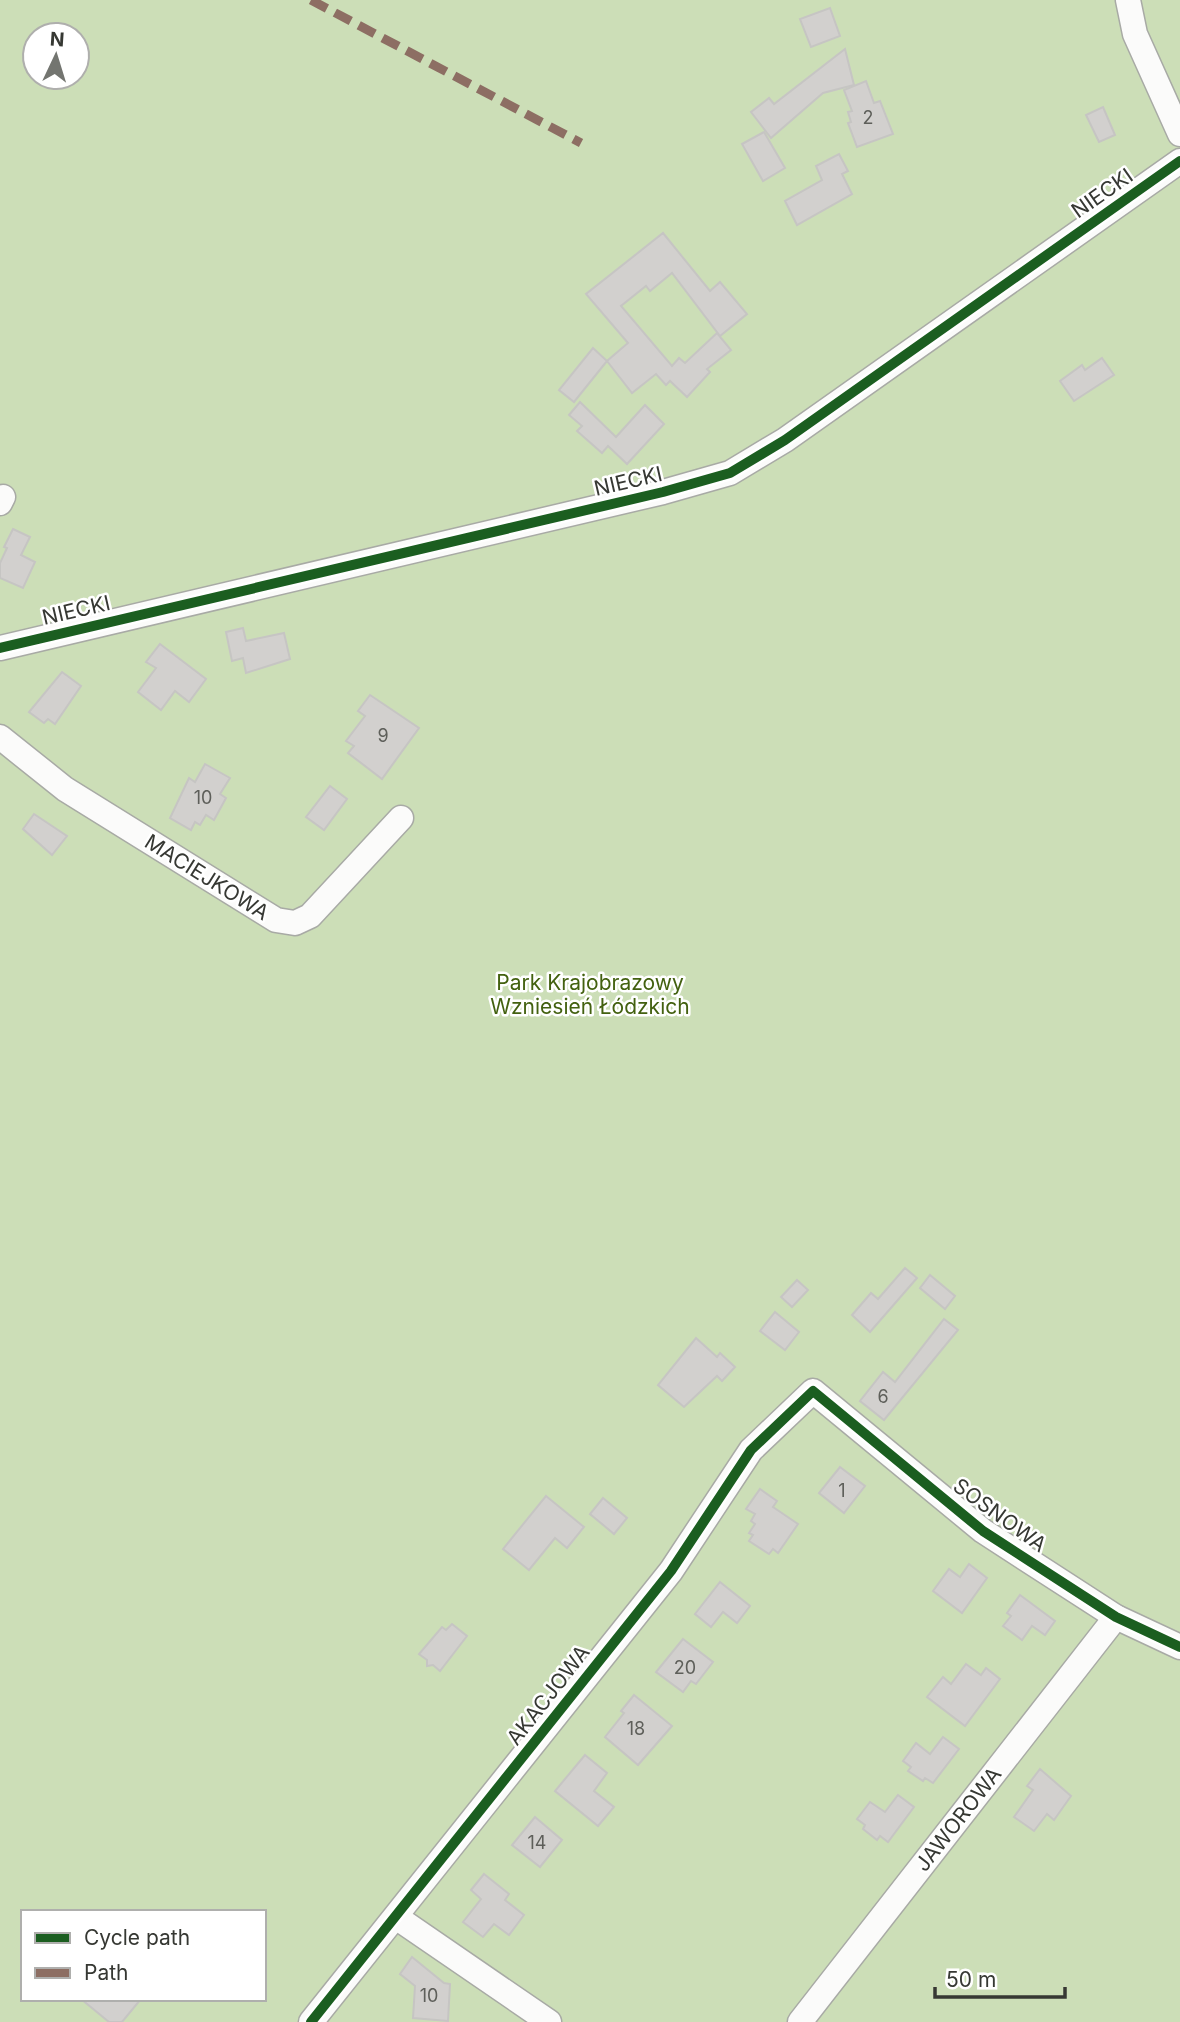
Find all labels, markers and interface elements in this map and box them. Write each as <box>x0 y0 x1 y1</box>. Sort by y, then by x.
north arrow <box>21 21 91 91</box>
text: N <box>49 28 65 52</box>
house number: 2 <box>863 107 873 128</box>
street label: NIECKI <box>1066 163 1138 223</box>
street label: NIECKI <box>591 461 665 501</box>
street label: NIECKI <box>39 590 113 630</box>
house number: 9 <box>377 725 389 746</box>
house number: 10 <box>194 787 212 808</box>
street label: MACIEJKOWA <box>140 829 274 925</box>
park label: Park Krajobrazowy Wzniesień Łódzkich <box>490 970 690 1019</box>
house number: 6 <box>877 1386 889 1407</box>
street label: SOSNOWA <box>949 1473 1051 1557</box>
house number: 1 <box>838 1480 846 1501</box>
street label: AKACJOWA <box>501 1640 595 1750</box>
house number: 20 <box>674 1657 696 1678</box>
house number: 18 <box>627 1718 645 1739</box>
street label: JAWOROWA <box>910 1762 1006 1876</box>
house number: 14 <box>528 1832 546 1853</box>
legend <box>21 1910 266 2001</box>
text: Cycle path <box>84 1925 190 1950</box>
scale bar <box>935 1955 1064 1999</box>
text: Path <box>84 1960 129 1985</box>
text: 50 m <box>946 1967 996 1992</box>
house number: 10 <box>420 1985 438 2006</box>

